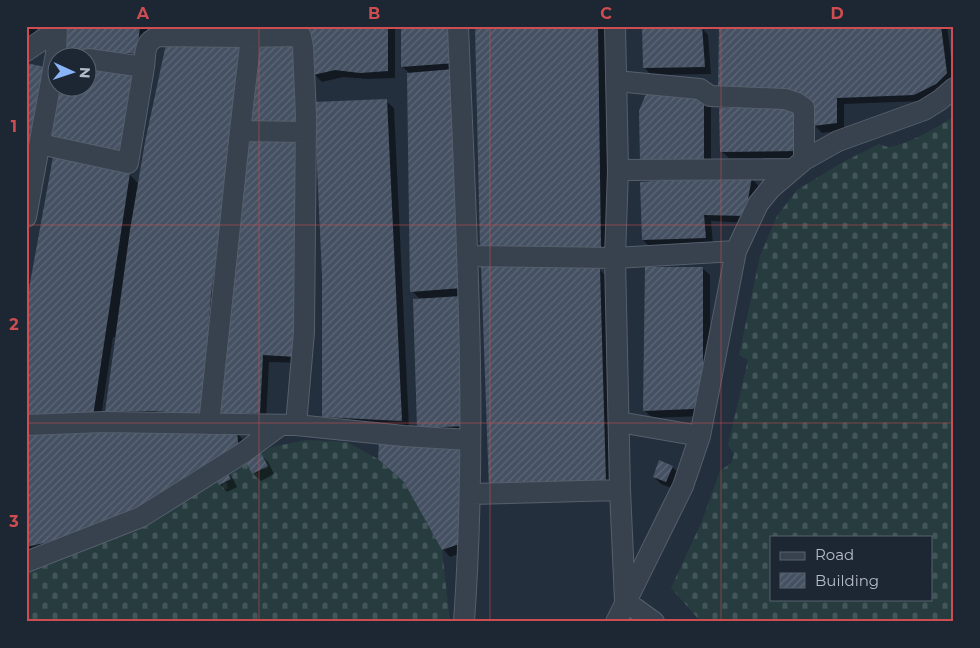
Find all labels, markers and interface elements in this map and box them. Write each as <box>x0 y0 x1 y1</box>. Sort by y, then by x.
text: A <box>136 4 150 23</box>
text: B <box>368 4 380 23</box>
text: C <box>600 4 612 23</box>
text: D <box>830 4 844 23</box>
north arrow <box>48 48 98 98</box>
text: N <box>76 67 94 79</box>
text: 1 <box>11 117 17 136</box>
text: 2 <box>9 315 19 334</box>
text: 3 <box>8 512 19 531</box>
legend <box>770 536 932 600</box>
text: Road <box>815 545 854 564</box>
text: Building <box>815 571 879 590</box>

